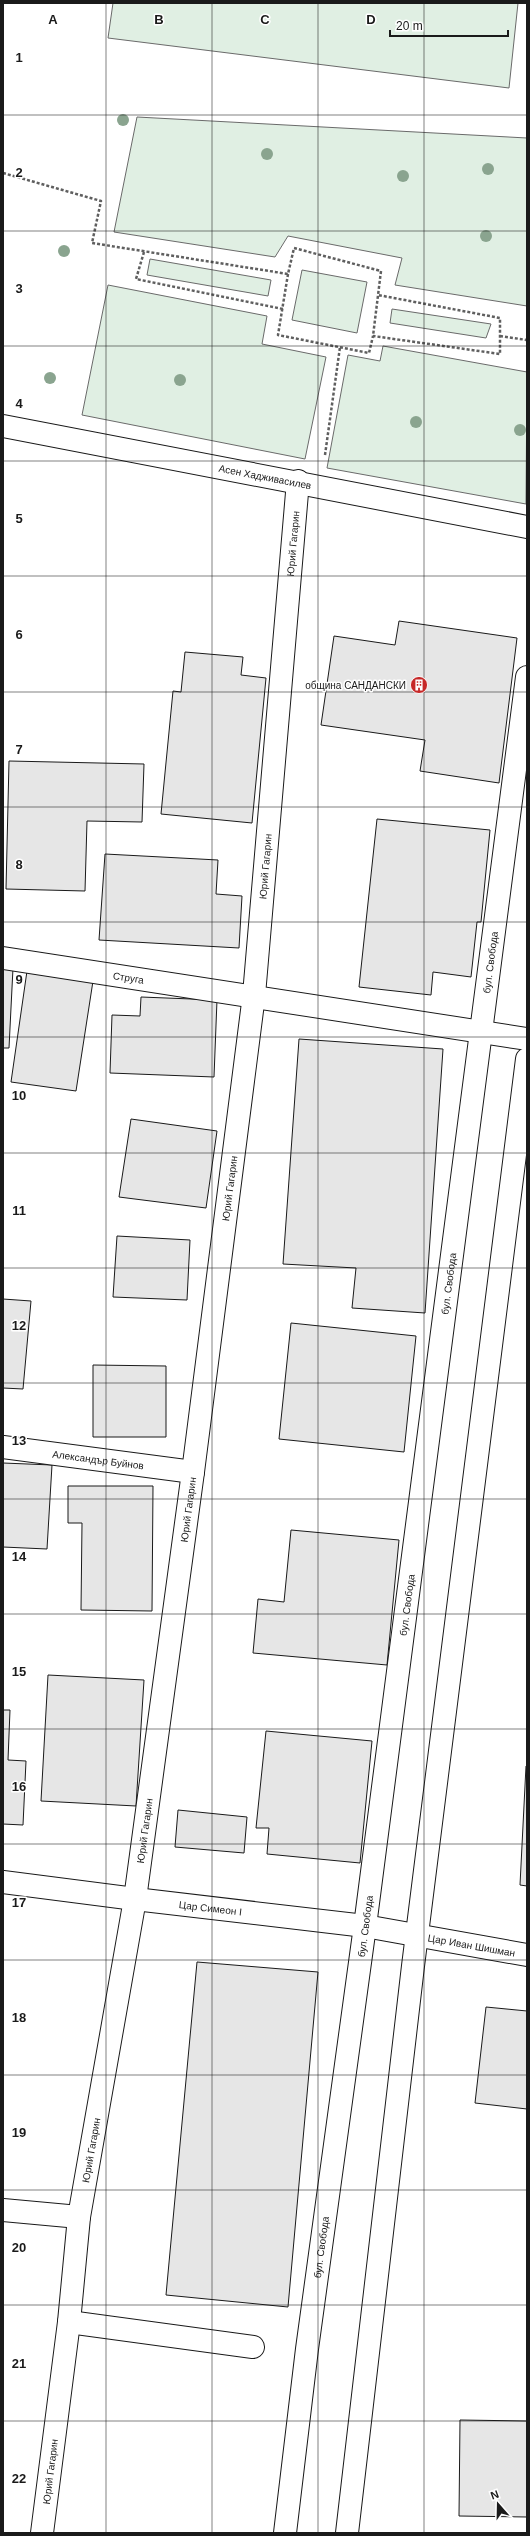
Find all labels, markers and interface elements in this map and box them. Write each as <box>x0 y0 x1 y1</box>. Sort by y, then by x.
text: A <box>48 12 58 27</box>
text: B <box>154 12 164 27</box>
text: C <box>260 12 270 27</box>
text: D <box>366 12 376 27</box>
scale bar <box>390 12 508 38</box>
text: 20 m <box>396 19 423 33</box>
text: 1 <box>15 50 23 65</box>
text: 2 <box>15 165 23 180</box>
text: 3 <box>15 281 23 296</box>
text: 4 <box>15 396 23 411</box>
street label: Асен Хадживасилев <box>218 462 312 491</box>
street label: Юрий Гагарин <box>284 510 301 577</box>
text: 5 <box>15 511 23 526</box>
text: 6 <box>15 627 23 642</box>
building icon: община САНДАНСКИ <box>409 675 429 695</box>
place label: община САНДАНСКИ <box>305 680 406 691</box>
text: 7 <box>15 742 23 757</box>
street label: Юрий Гагарин <box>257 833 273 900</box>
text: 8 <box>15 857 23 872</box>
street label: бул. Свобода <box>481 930 500 994</box>
street label: Струга <box>112 970 145 985</box>
text: 9 <box>15 972 23 987</box>
text: 10 <box>12 1088 26 1103</box>
street label: Юрий Гагарин <box>220 1155 239 1222</box>
text: 11 <box>12 1203 26 1218</box>
street label: бул. Свобода <box>439 1252 458 1315</box>
text: 12 <box>12 1318 26 1333</box>
text: 13 <box>12 1433 26 1448</box>
street label: Александър Буйнов <box>52 1448 145 1471</box>
street label: Юрий Гагарин <box>178 1476 198 1543</box>
text: 14 <box>12 1549 27 1564</box>
street label: бул. Свобода <box>397 1573 416 1637</box>
text: 15 <box>12 1664 26 1679</box>
text: 16 <box>12 1779 26 1794</box>
street label: Юрий Гагарин <box>134 1797 154 1864</box>
street label: бул. Свобода <box>355 1894 374 1958</box>
text: 17 <box>12 1895 26 1910</box>
street label: Цар Симеон I <box>178 1899 243 1917</box>
street label: Цар Иван Шишман <box>427 1932 516 1958</box>
text: 18 <box>12 2010 26 2025</box>
street label: Юрий Гагарин <box>80 2117 102 2184</box>
text: 19 <box>12 2125 26 2140</box>
street label: бул. Свобода <box>311 2215 331 2279</box>
text: 20 <box>12 2240 26 2255</box>
text: 21 <box>12 2356 26 2371</box>
street label: Юрий Гагарин <box>40 2438 59 2505</box>
text: 22 <box>12 2471 26 2486</box>
north arrow <box>478 2484 518 2524</box>
text: N <box>489 2488 500 2502</box>

